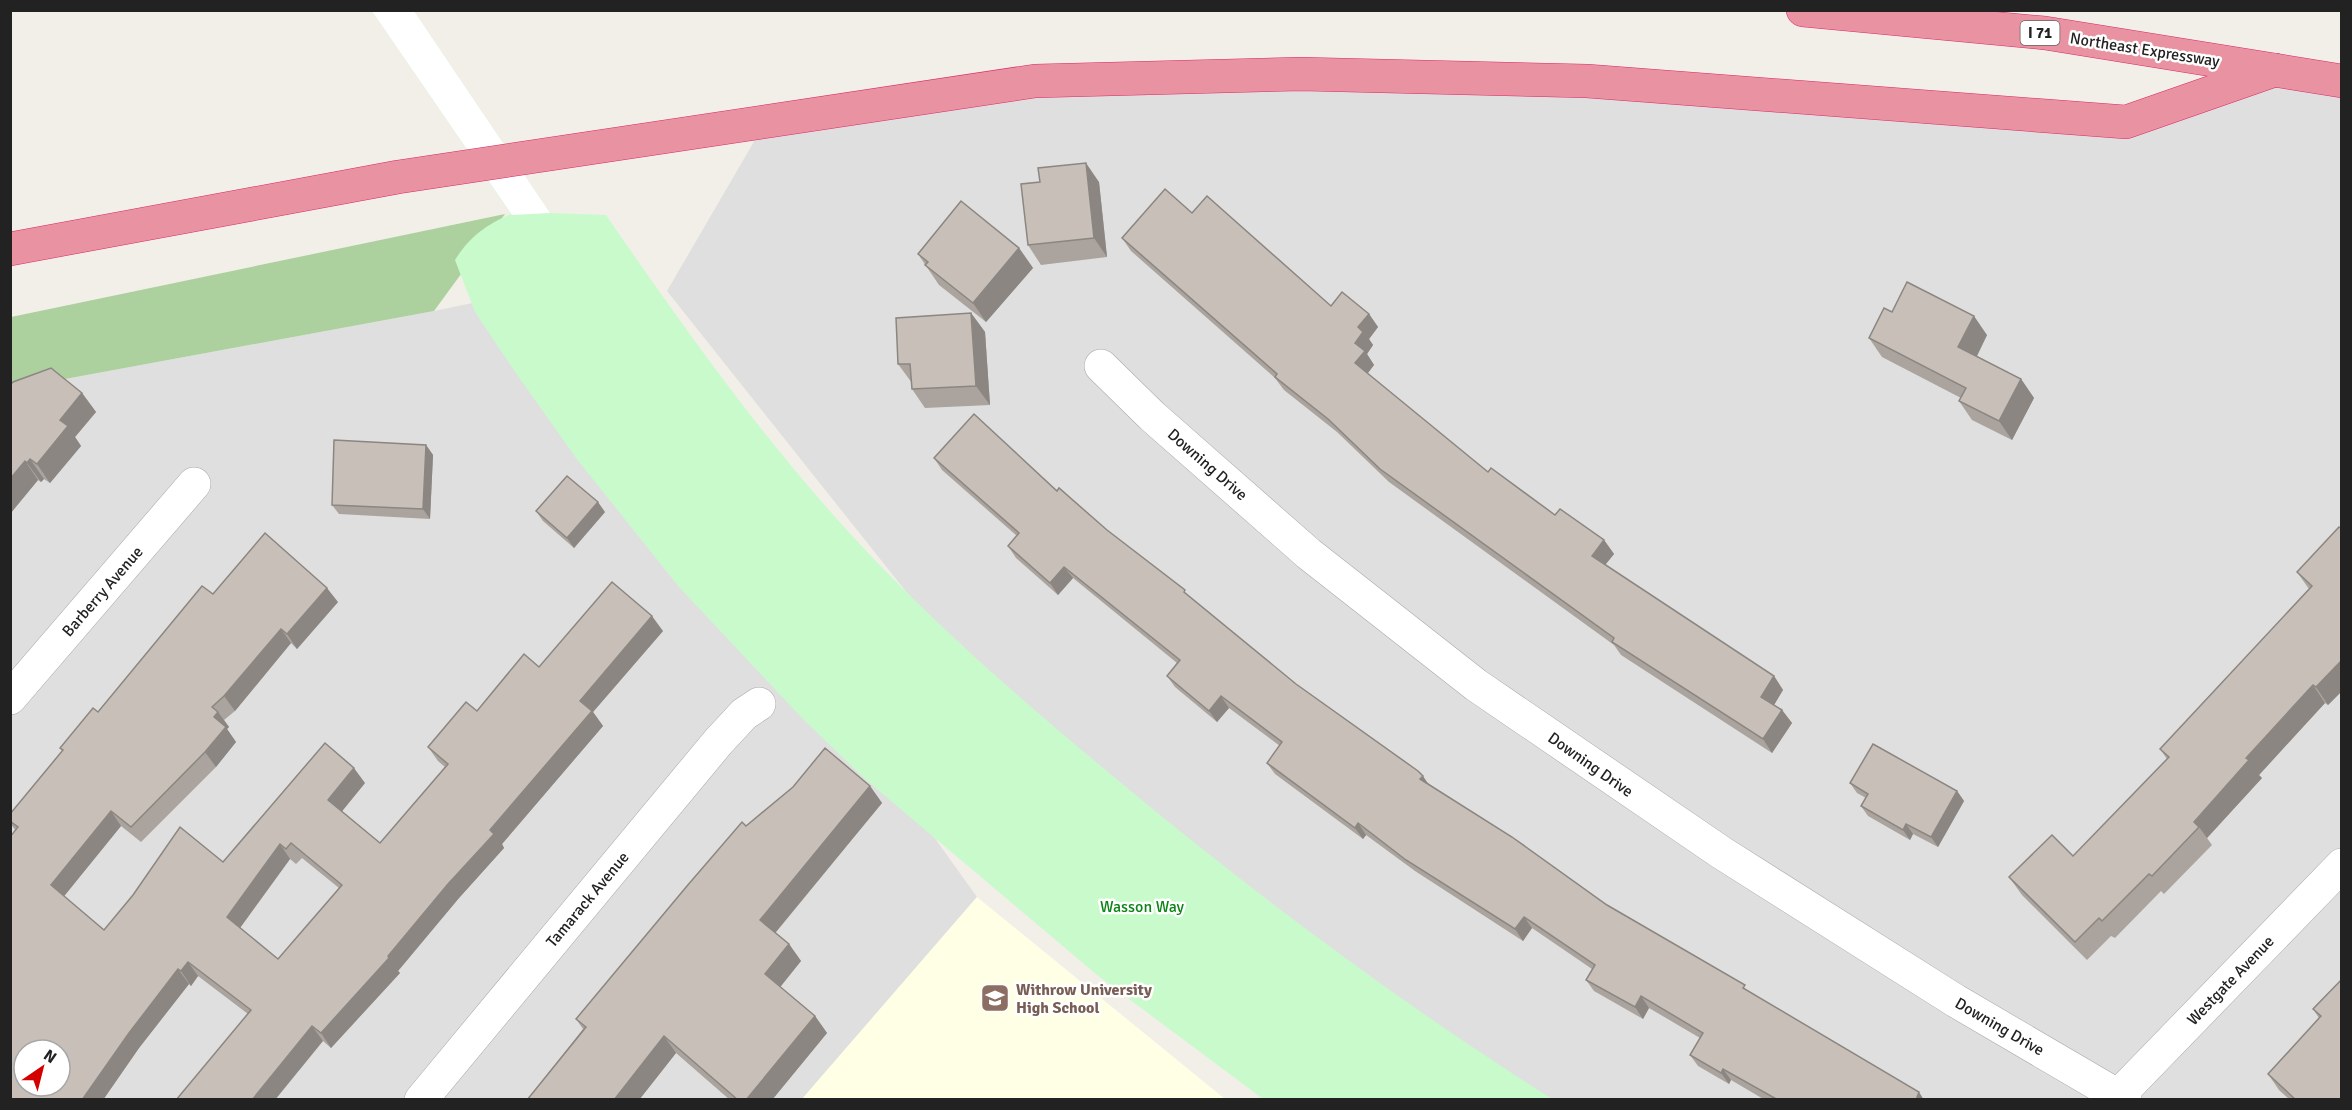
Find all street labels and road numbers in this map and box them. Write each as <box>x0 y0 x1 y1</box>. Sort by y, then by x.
road number: I 71 <box>2020 21 2060 45</box>
street label: Northeast Expressway <box>2069 28 2222 72</box>
street label: Downing Drive <box>1163 425 1252 505</box>
street label: Barberry Avenue <box>58 542 147 641</box>
street label: Downing Drive <box>1544 728 1637 802</box>
street label: Tamarack Avenue <box>542 848 634 952</box>
street label: Westgate Avenue <box>2183 932 2279 1030</box>
street label: Downing Drive <box>1951 993 2048 1060</box>

